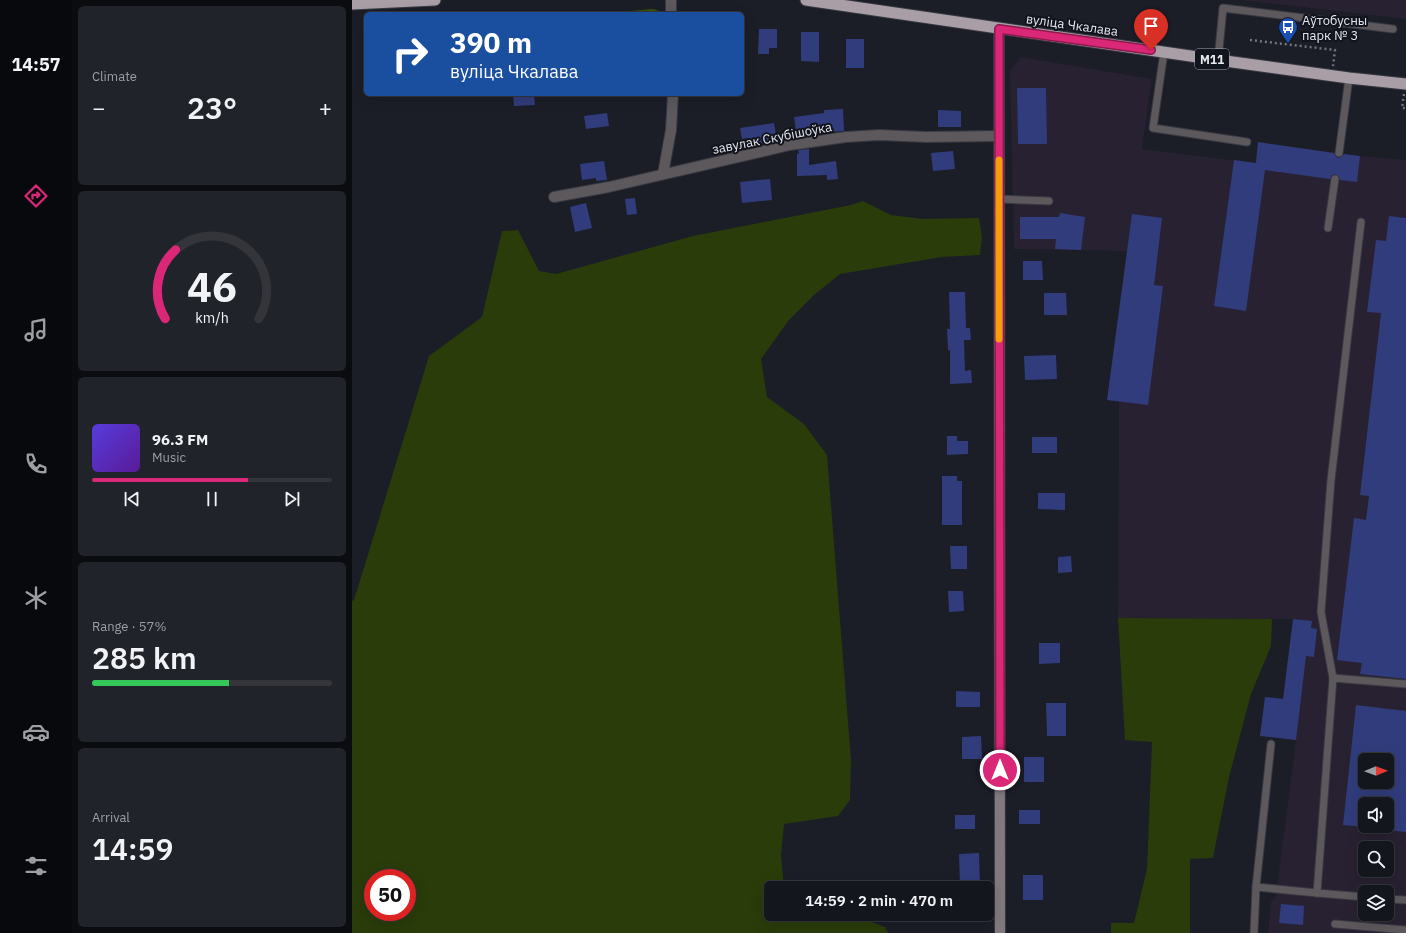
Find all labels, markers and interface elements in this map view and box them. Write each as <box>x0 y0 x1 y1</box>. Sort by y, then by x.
pin <box>1134 9 1168 50</box>
street label: вуліца Чкалава <box>1025 10 1119 40</box>
place label: Аўтобусны парк № 3 <box>1302 12 1367 44</box>
icon: arrive <box>1140 15 1162 37</box>
bus stop icon: Аўтобусны парк № 3 <box>1277 16 1299 44</box>
text: 390 m <box>450 24 532 61</box>
icon: right <box>384 28 436 80</box>
road number: М11 <box>1195 49 1229 69</box>
text: 14:57 <box>11 53 61 76</box>
text: вуліца Чкалава <box>450 60 578 83</box>
text: Climate <box>92 68 137 85</box>
text: 23° <box>187 88 237 127</box>
text: − <box>92 93 105 122</box>
text: + <box>319 93 332 122</box>
street label: завулак Скубішоўка <box>711 118 833 158</box>
icon: directions <box>22 182 50 210</box>
text: 46 <box>187 259 237 313</box>
text: km/h <box>195 308 229 327</box>
icon: music <box>22 316 50 344</box>
text: 96.3 FM <box>152 430 208 449</box>
text: Music <box>152 449 186 466</box>
icon: phone <box>22 450 50 478</box>
icon: previous <box>121 488 143 510</box>
icon: pause <box>201 488 223 510</box>
icon: next <box>281 488 303 510</box>
icon: climate <box>22 584 50 612</box>
text: Range · 57% <box>92 618 166 635</box>
text: 285 km <box>92 638 197 677</box>
icon: car <box>22 718 50 746</box>
position arrow <box>979 749 1021 791</box>
north arrow <box>1358 753 1394 789</box>
map controls <box>1358 753 1394 921</box>
button: sound <box>1358 797 1394 833</box>
text: Arrival <box>92 809 130 826</box>
text: 14:59 <box>92 829 174 868</box>
button: search <box>1358 841 1394 877</box>
icon: filters <box>22 852 50 880</box>
speed limit sign: 50 <box>364 869 416 921</box>
button: layers <box>1358 885 1394 921</box>
text: 14:59 · 2 min · 470 m <box>805 891 953 910</box>

